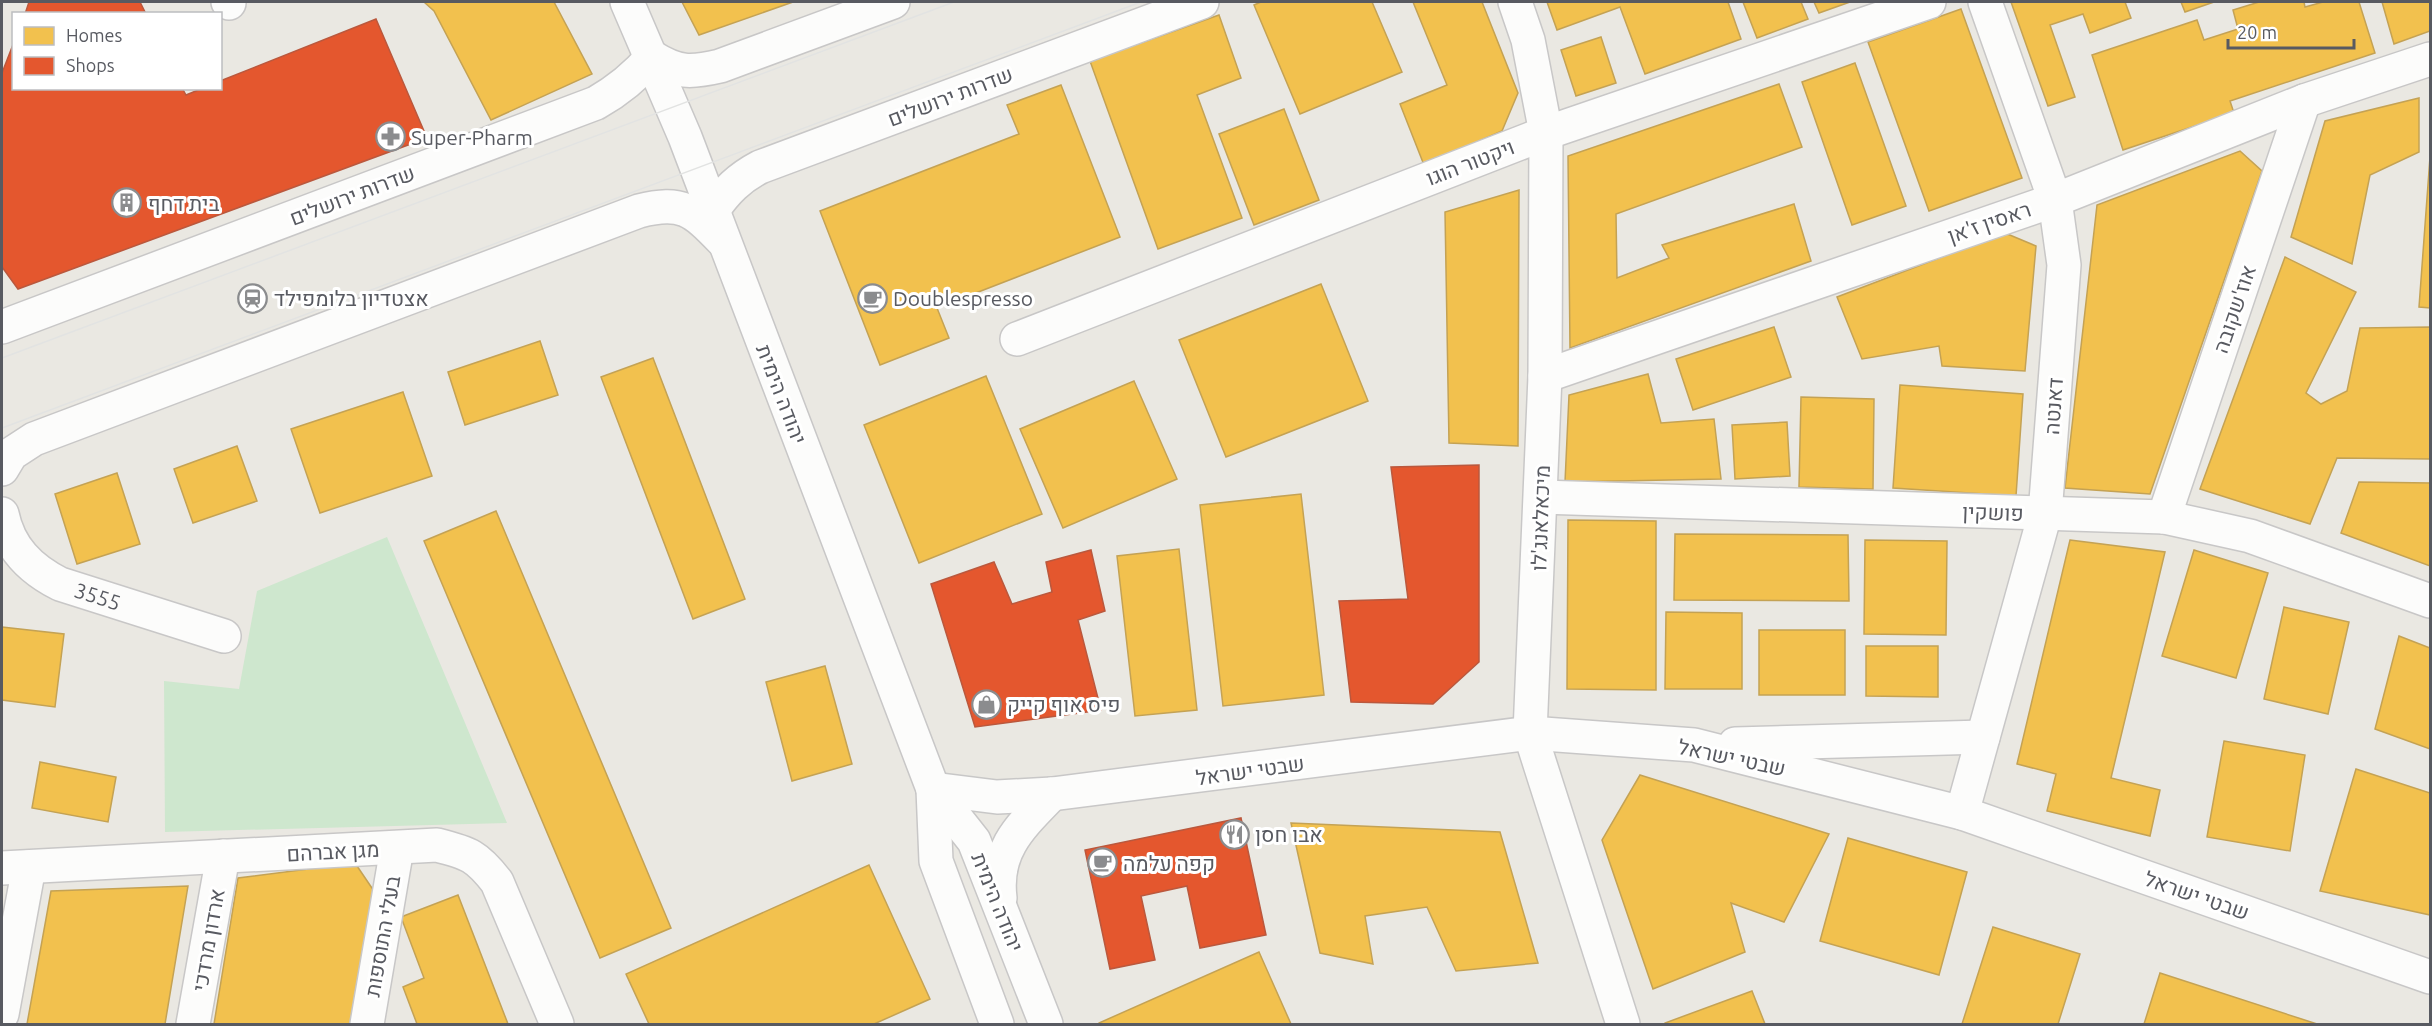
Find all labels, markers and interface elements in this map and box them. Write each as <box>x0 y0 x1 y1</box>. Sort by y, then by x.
legend <box>12 12 222 90</box>
scale bar <box>2228 12 2354 50</box>
text: 20 m <box>2237 22 2277 42</box>
text: Homes <box>66 25 123 45</box>
text: Shops <box>66 55 115 75</box>
street label: שדרות ירושלים <box>884 61 1016 131</box>
pharmacy icon: Super-Pharm <box>374 121 406 153</box>
place label: Super-Pharm <box>411 125 533 149</box>
street label: ויקטור הוגו <box>1422 134 1518 190</box>
street label: שדרות ירושלים <box>286 160 418 230</box>
building icon: בית דחף <box>111 187 143 219</box>
place label: בית דחף <box>148 191 219 215</box>
street label: ראסין ז'אן <box>1944 197 2034 247</box>
street label: אוז'שקובה <box>2208 262 2260 356</box>
station icon: אצטדיון בלומפילד <box>237 282 269 314</box>
cafe icon: Doublespresso <box>856 282 888 314</box>
place label: אצטדיון בלומפילד <box>274 286 429 310</box>
place label: Doublespresso <box>893 286 1033 310</box>
street label: יהודה הימית <box>752 341 812 447</box>
street label: דאנטה <box>2039 377 2067 435</box>
street label: מיכאלאנג'לו <box>1526 464 1554 572</box>
street label: פושקין <box>1962 499 2024 525</box>
street label: 3555 <box>72 577 124 615</box>
shop icon: פיס אוף קייק <box>970 688 1002 720</box>
place label: פיס אוף קייק <box>1007 692 1120 716</box>
street label: שבטי ישראל <box>1676 734 1788 780</box>
street label: שבטי ישראל <box>1194 751 1306 789</box>
restaurant icon: אבו חסן <box>1218 818 1250 850</box>
place label: אבו חסן <box>1255 822 1323 846</box>
street label: מגן אברהם <box>286 837 380 865</box>
cafe icon: קפה עלמה <box>1086 847 1118 879</box>
street label: יהודה הימית <box>967 849 1029 955</box>
place label: קפה עלמה <box>1123 851 1215 875</box>
street label: שבטי ישראל <box>2141 866 2253 924</box>
street label: בעלי התוספות <box>360 874 404 998</box>
street label: ארדון מרדכי <box>187 887 229 993</box>

